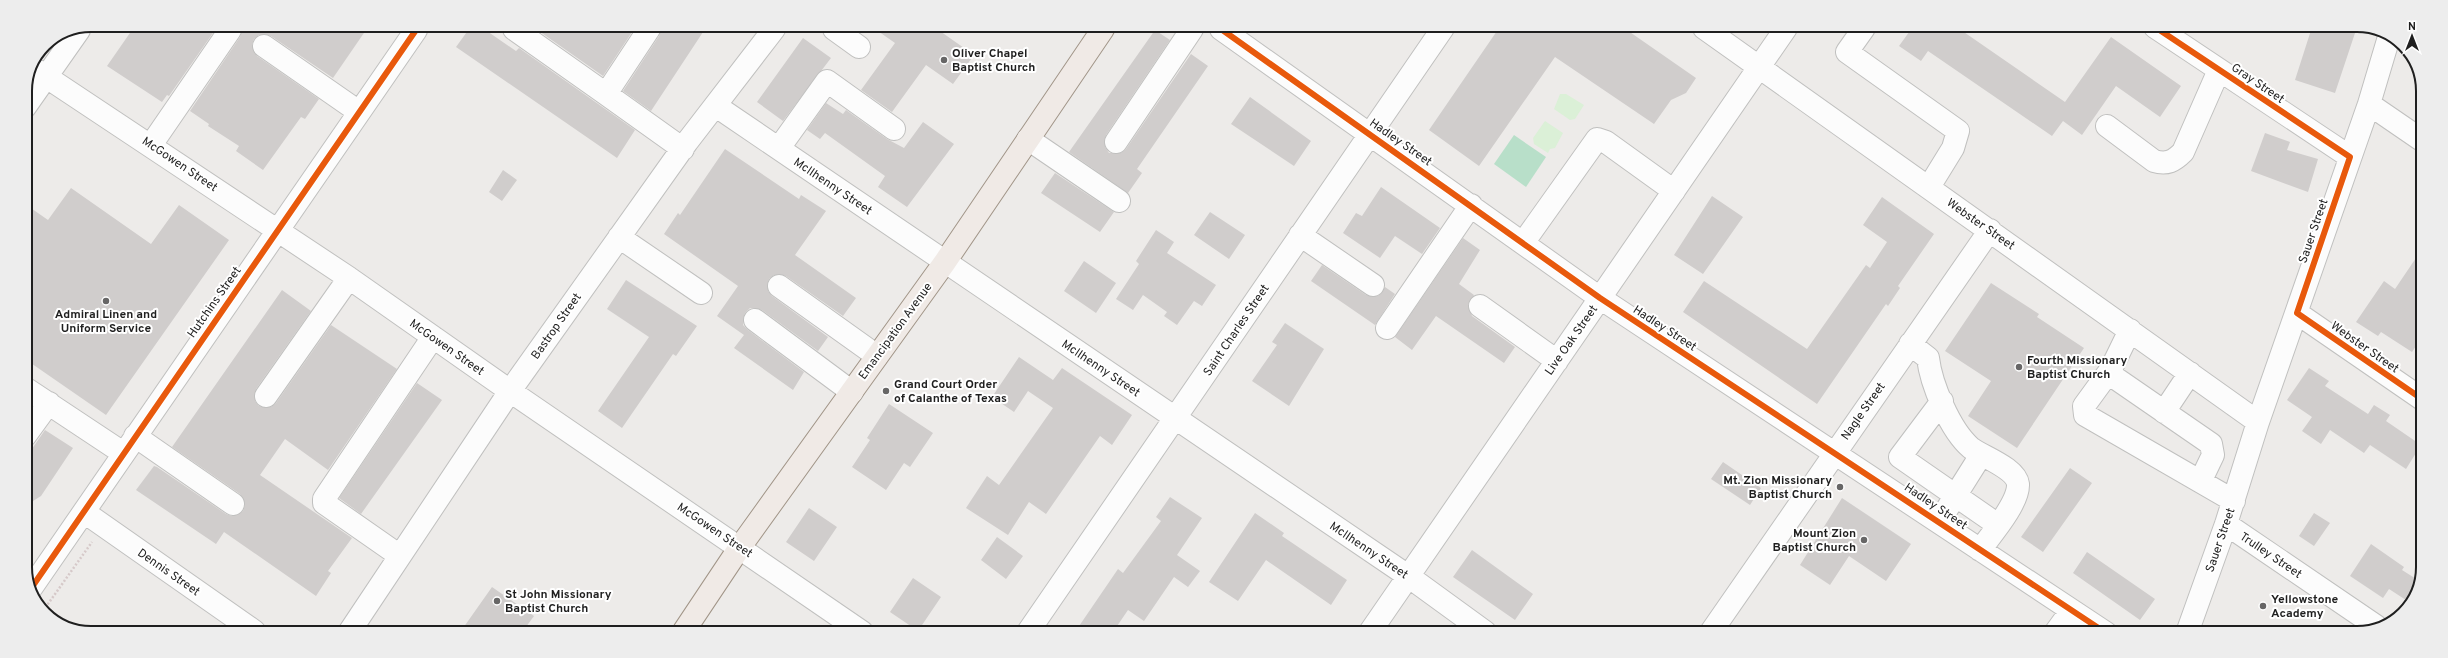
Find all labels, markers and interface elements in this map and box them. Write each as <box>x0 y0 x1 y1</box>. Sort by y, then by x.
north arrow <box>2392 16 2432 56</box>
text: N <box>2408 20 2416 34</box>
place label: Oliver Chapel Baptist Church <box>952 46 1035 76</box>
marker: Oliver Chapel Baptist Church <box>939 55 949 65</box>
street label: Gray Street <box>2228 60 2287 108</box>
street label: Hadley Street <box>1366 115 1435 170</box>
street label: McGowen Street <box>139 134 220 196</box>
street label: McIlhenny Street <box>790 155 875 219</box>
street label: Webster Street <box>1943 195 2018 254</box>
street label: Sauer Street <box>2295 197 2332 266</box>
street label: Hutchins Street <box>184 264 245 341</box>
street label: Emancipation Avenue <box>855 280 936 383</box>
street label: Saint Charles Street <box>1200 282 1273 379</box>
street label: Bastrop Street <box>528 290 586 363</box>
marker: Admiral Linen and Uniform Service <box>101 296 111 306</box>
street label: Live Oak Street <box>1542 302 1602 379</box>
street label: Hadley Street <box>1630 302 1699 355</box>
place label: Admiral Linen and Uniform Service <box>55 307 157 337</box>
street label: McGowen Street <box>406 316 487 380</box>
street label: Webster Street <box>2327 318 2402 377</box>
street label: McIlhenny Street <box>1058 337 1143 401</box>
place label: Fourth Missionary Baptist Church <box>2027 353 2128 383</box>
marker: Fourth Missionary Baptist Church <box>2014 362 2024 372</box>
place label: Grand Court Order of Calanthe of Texas <box>894 377 1007 407</box>
street label: Nagle Street <box>1838 380 1890 444</box>
marker: Grand Court Order of Calanthe of Texas <box>881 386 891 396</box>
place label: Mt. Zion Missionary Baptist Church <box>1723 473 1832 503</box>
street label: Hadley Street <box>1901 480 1970 534</box>
marker: Mt. Zion Missionary Baptist Church <box>1835 482 1845 492</box>
street label: McGowen Street <box>674 500 755 562</box>
street label: Sauer Street <box>2202 506 2239 575</box>
street label: McIlhenny Street <box>1326 519 1411 583</box>
place label: Mount Zion Baptist Church <box>1773 526 1856 556</box>
street label: Trulley Street <box>2236 529 2305 583</box>
marker: Mount Zion Baptist Church <box>1859 535 1869 545</box>
street label: Dennis Street <box>134 545 203 600</box>
place label: St John Missionary Baptist Church <box>505 587 612 617</box>
place label: Yellowstone Academy <box>2271 592 2339 622</box>
marker: St John Missionary Baptist Church <box>492 596 502 606</box>
marker: Yellowstone Academy <box>2258 601 2268 611</box>

